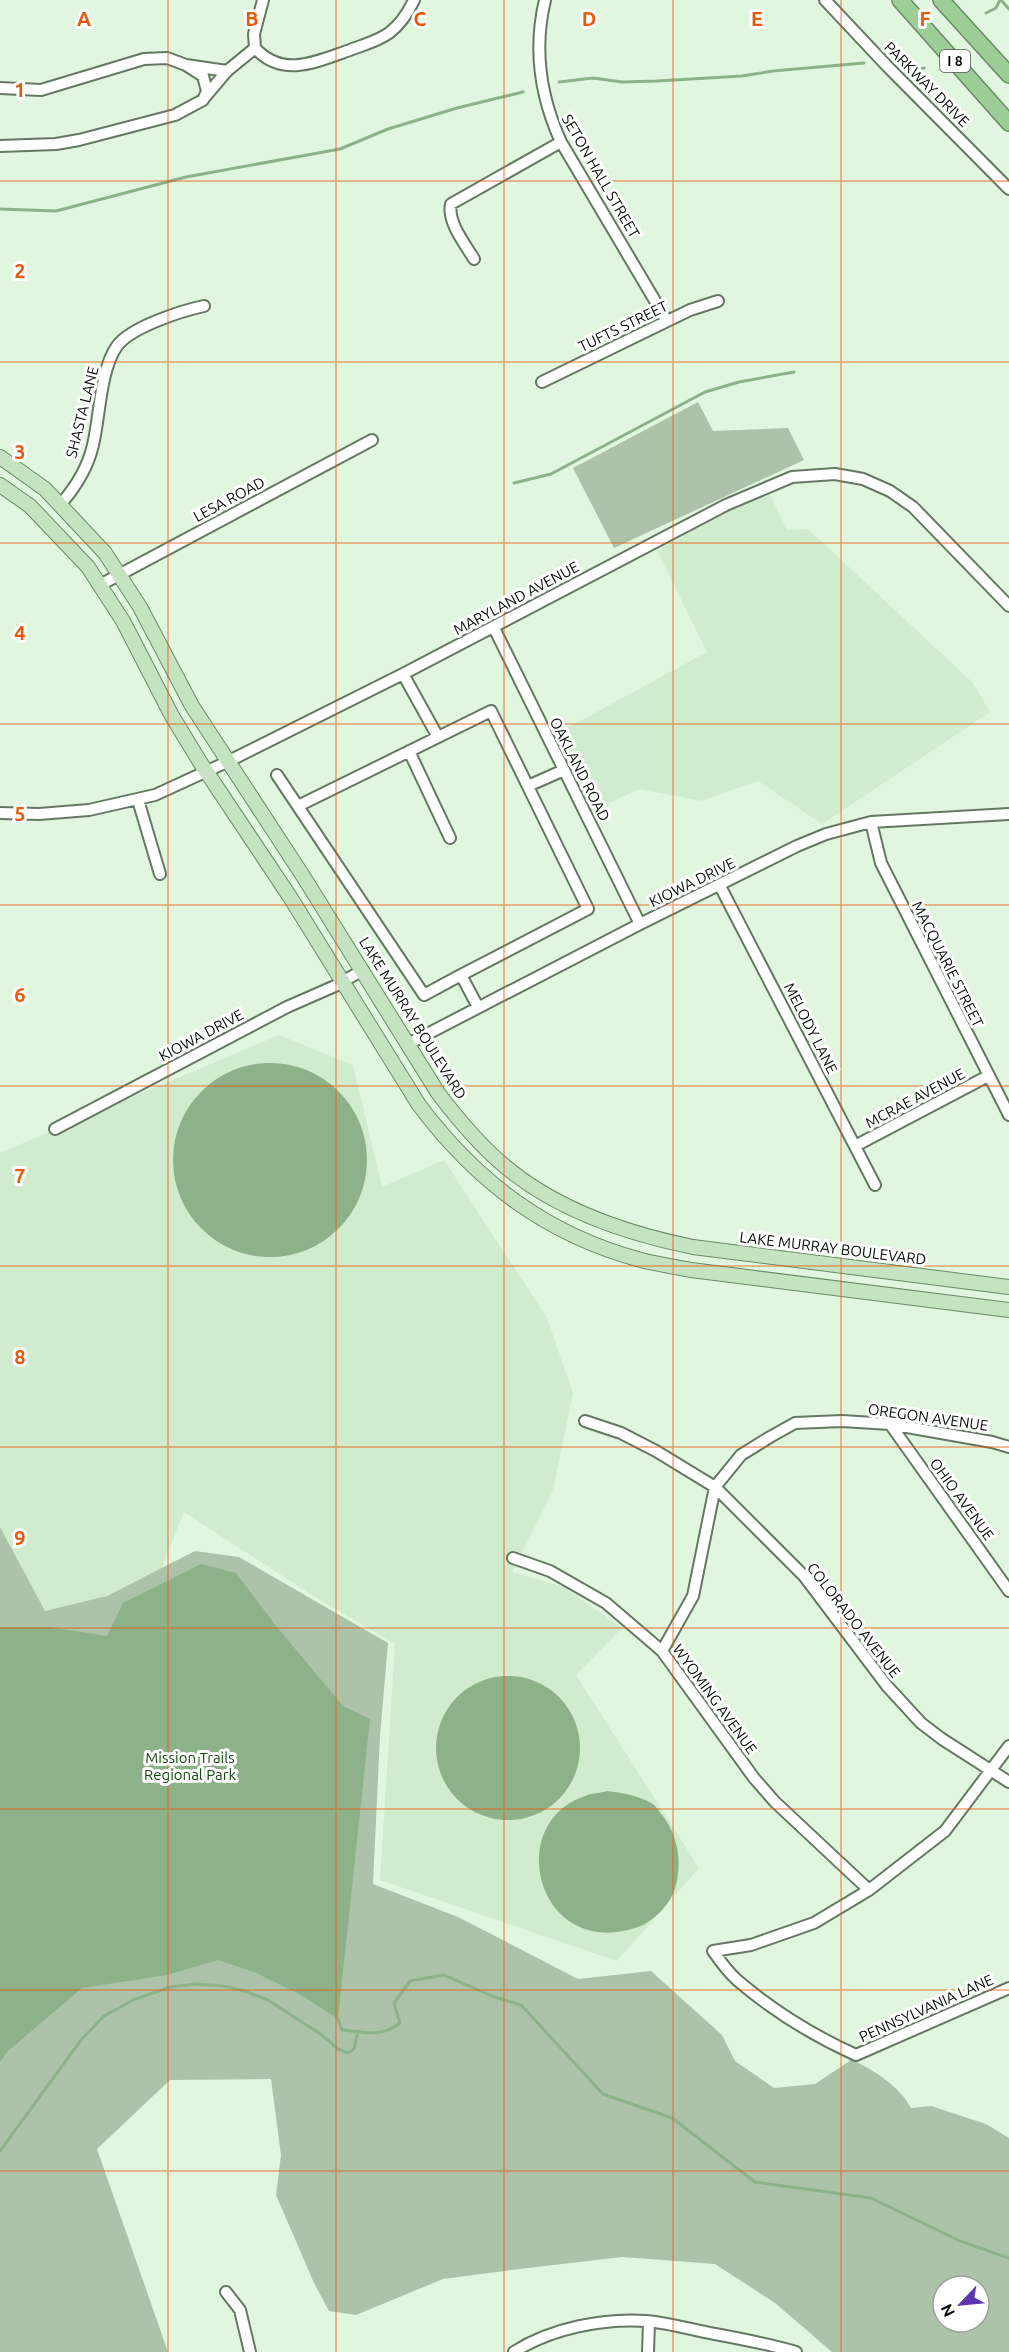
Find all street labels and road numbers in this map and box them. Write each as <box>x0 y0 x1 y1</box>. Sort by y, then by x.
street label: PARKWAY DRIVE <box>881 38 973 130</box>
road number: I 8 <box>940 50 970 72</box>
street label: SETON HALL STREET <box>559 111 644 241</box>
street label: TUFTS STREET <box>576 297 671 355</box>
street label: SHASTA LANE <box>62 364 102 460</box>
street label: LESA ROAD <box>190 473 268 525</box>
street label: MARYLAND AVENUE <box>450 558 582 638</box>
street label: OAKLAND ROAD <box>547 714 613 824</box>
street label: KIOWA DRIVE <box>646 854 738 910</box>
street label: MACQUARIE STREET <box>909 898 987 1030</box>
street label: LAKE MURRAY BOULEVARD <box>356 934 470 1102</box>
street label: MELODY LANE <box>781 980 841 1076</box>
street label: KIOWA DRIVE <box>156 1006 246 1064</box>
street label: MCRAE AVENUE <box>862 1065 968 1131</box>
street label: LAKE MURRAY BOULEVARD <box>739 1228 927 1268</box>
street label: OREGON AVENUE <box>867 1400 989 1434</box>
street label: OHIO AVENUE <box>927 1455 997 1543</box>
street label: COLORADO AVENUE <box>804 1559 904 1681</box>
street label: WYOMING AVENUE <box>670 1641 760 1757</box>
street label: PENNSYLVANIA LANE <box>856 1971 996 2045</box>

